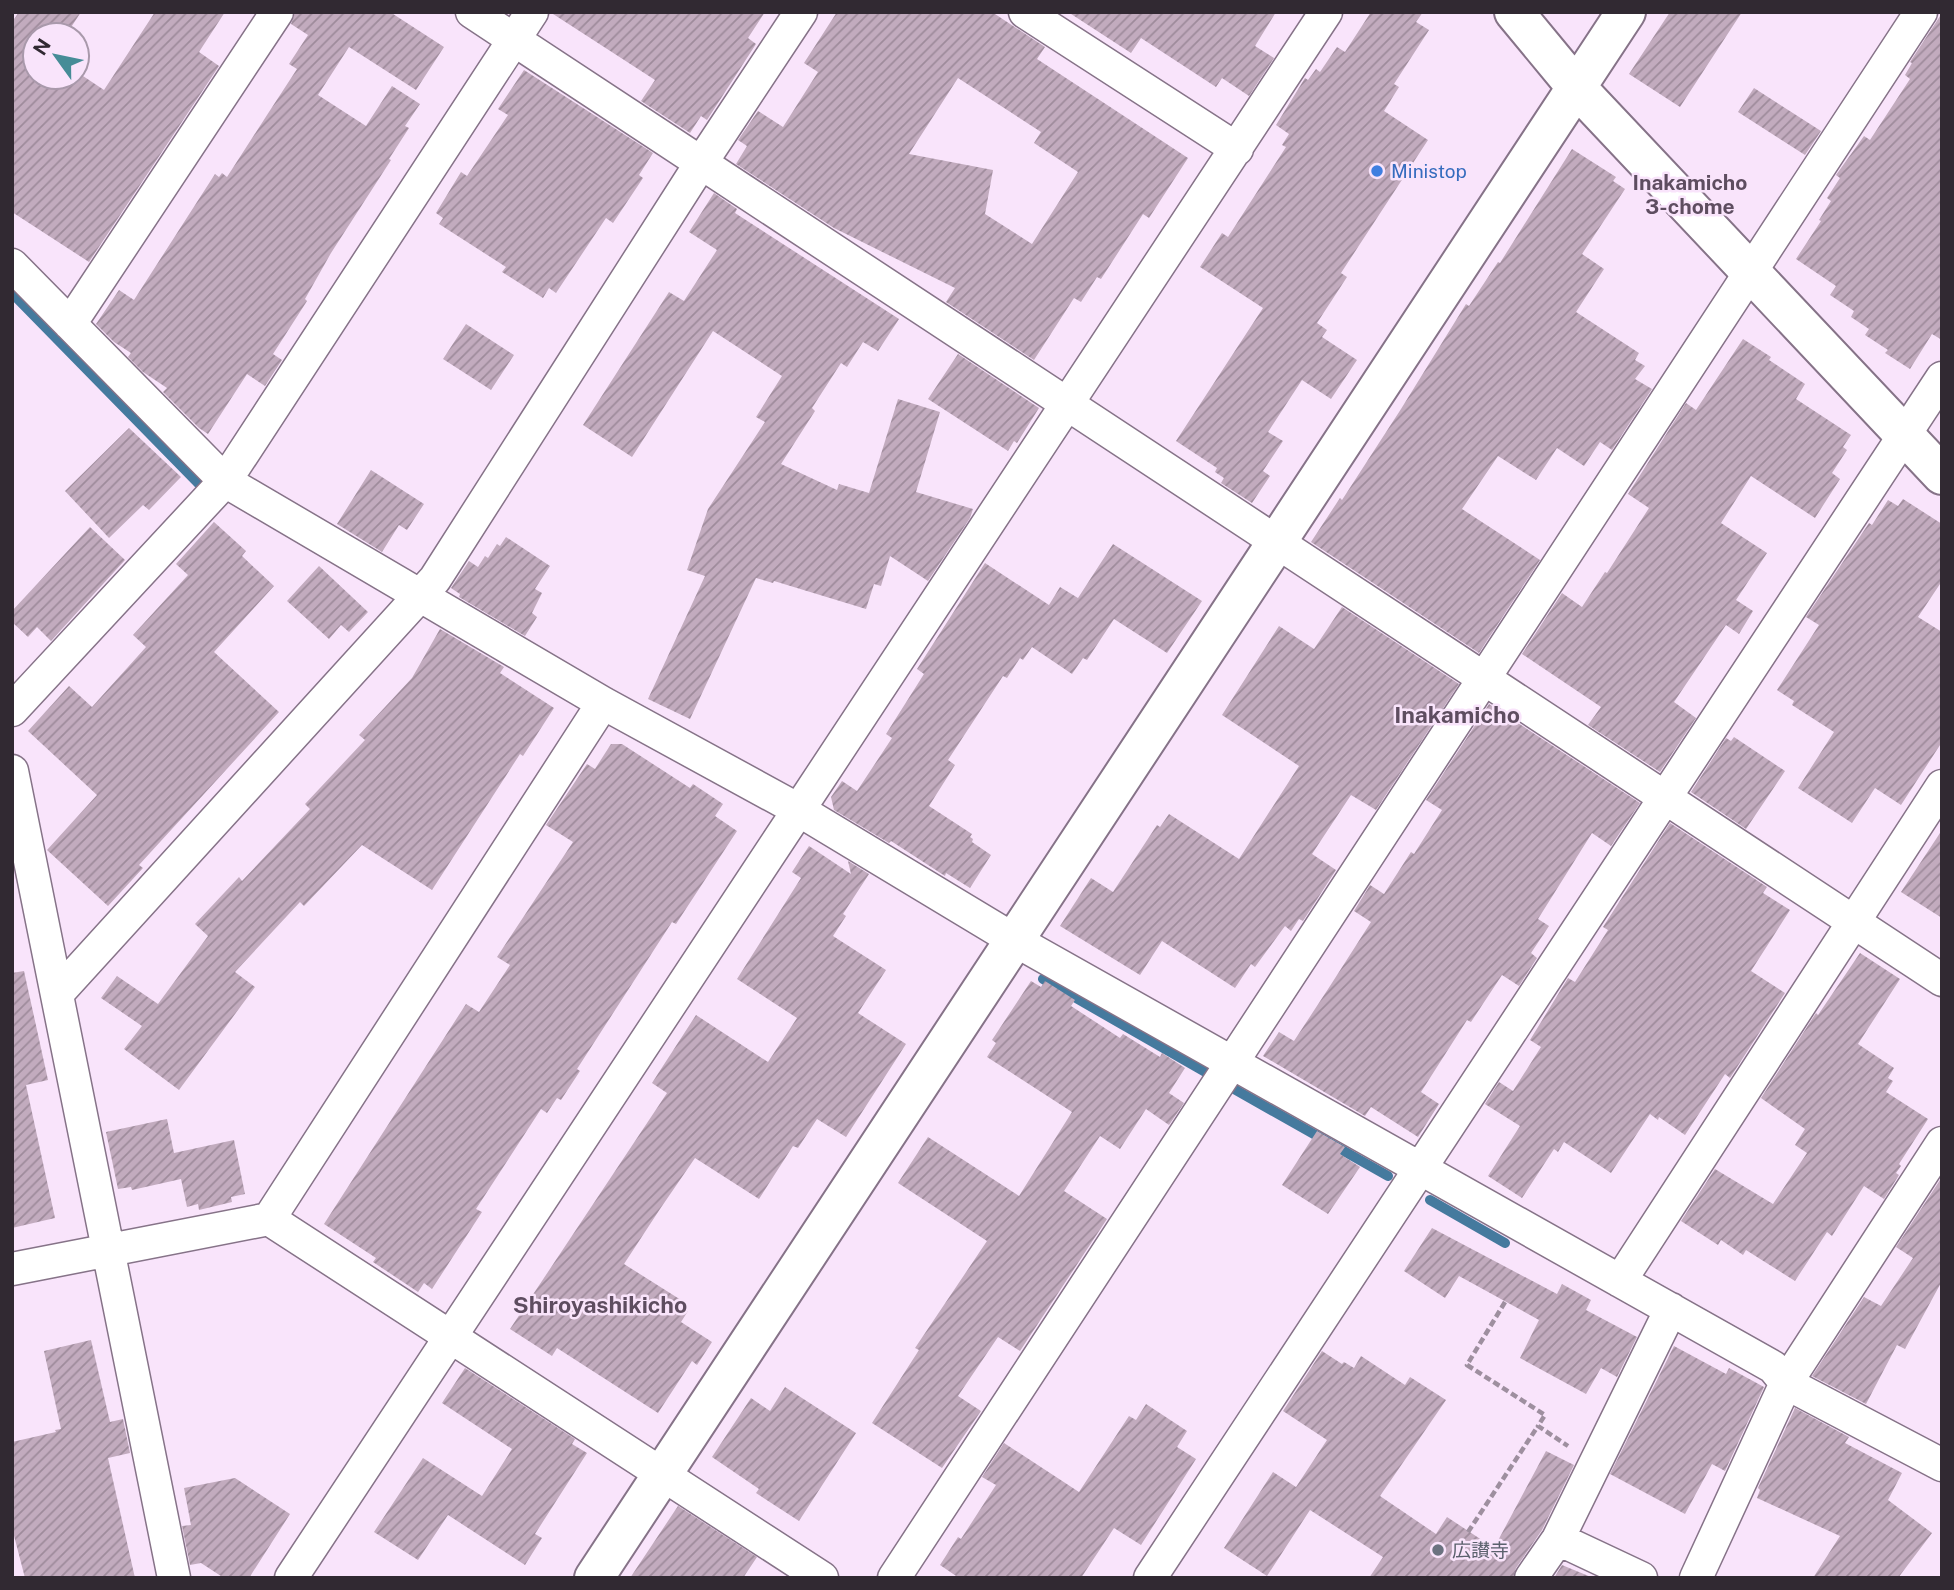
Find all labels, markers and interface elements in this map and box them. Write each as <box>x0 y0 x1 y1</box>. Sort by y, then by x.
north arrow <box>21 21 91 91</box>
text: N <box>28 35 55 59</box>
place label: Ministop <box>1391 160 1467 182</box>
marker: Ministop <box>1369 163 1385 179</box>
district label: Inakamicho 3-chome <box>1633 170 1747 219</box>
district label: Inakamicho <box>1394 701 1520 728</box>
district label: Shiroyashikicho <box>513 1291 687 1318</box>
place label: 広讃寺 <box>1452 1539 1509 1561</box>
marker: 広讃寺 <box>1430 1542 1446 1558</box>

